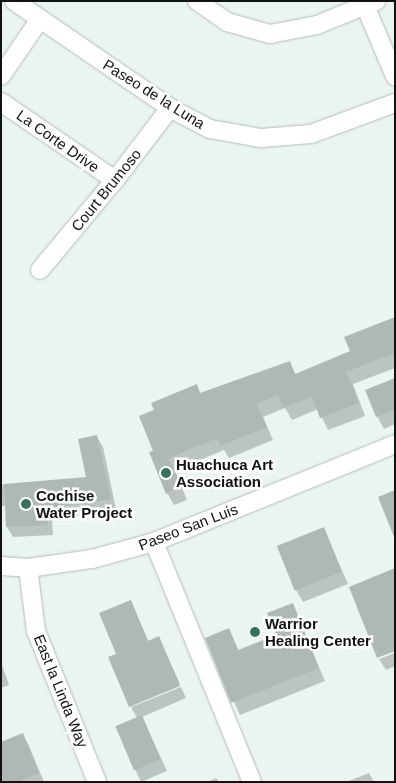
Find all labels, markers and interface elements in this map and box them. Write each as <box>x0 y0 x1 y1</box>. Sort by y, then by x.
street label: Paseo de la Luna <box>100 55 208 133</box>
street label: La Corte Drive <box>13 106 103 176</box>
street label: Court Brumoso <box>67 145 145 235</box>
place label: Huachuca Art Association <box>176 455 274 490</box>
marker: Huachuca Art Association <box>160 467 172 479</box>
place label: Cochise Water Project <box>36 486 132 521</box>
marker: Cochise Water Project <box>20 498 32 510</box>
street label: Paseo San Luis <box>136 500 240 554</box>
place label: Warrior Healing Center <box>265 614 371 649</box>
marker: Warrior Healing Center <box>249 626 261 638</box>
street label: East la Linda Way <box>30 632 92 750</box>

